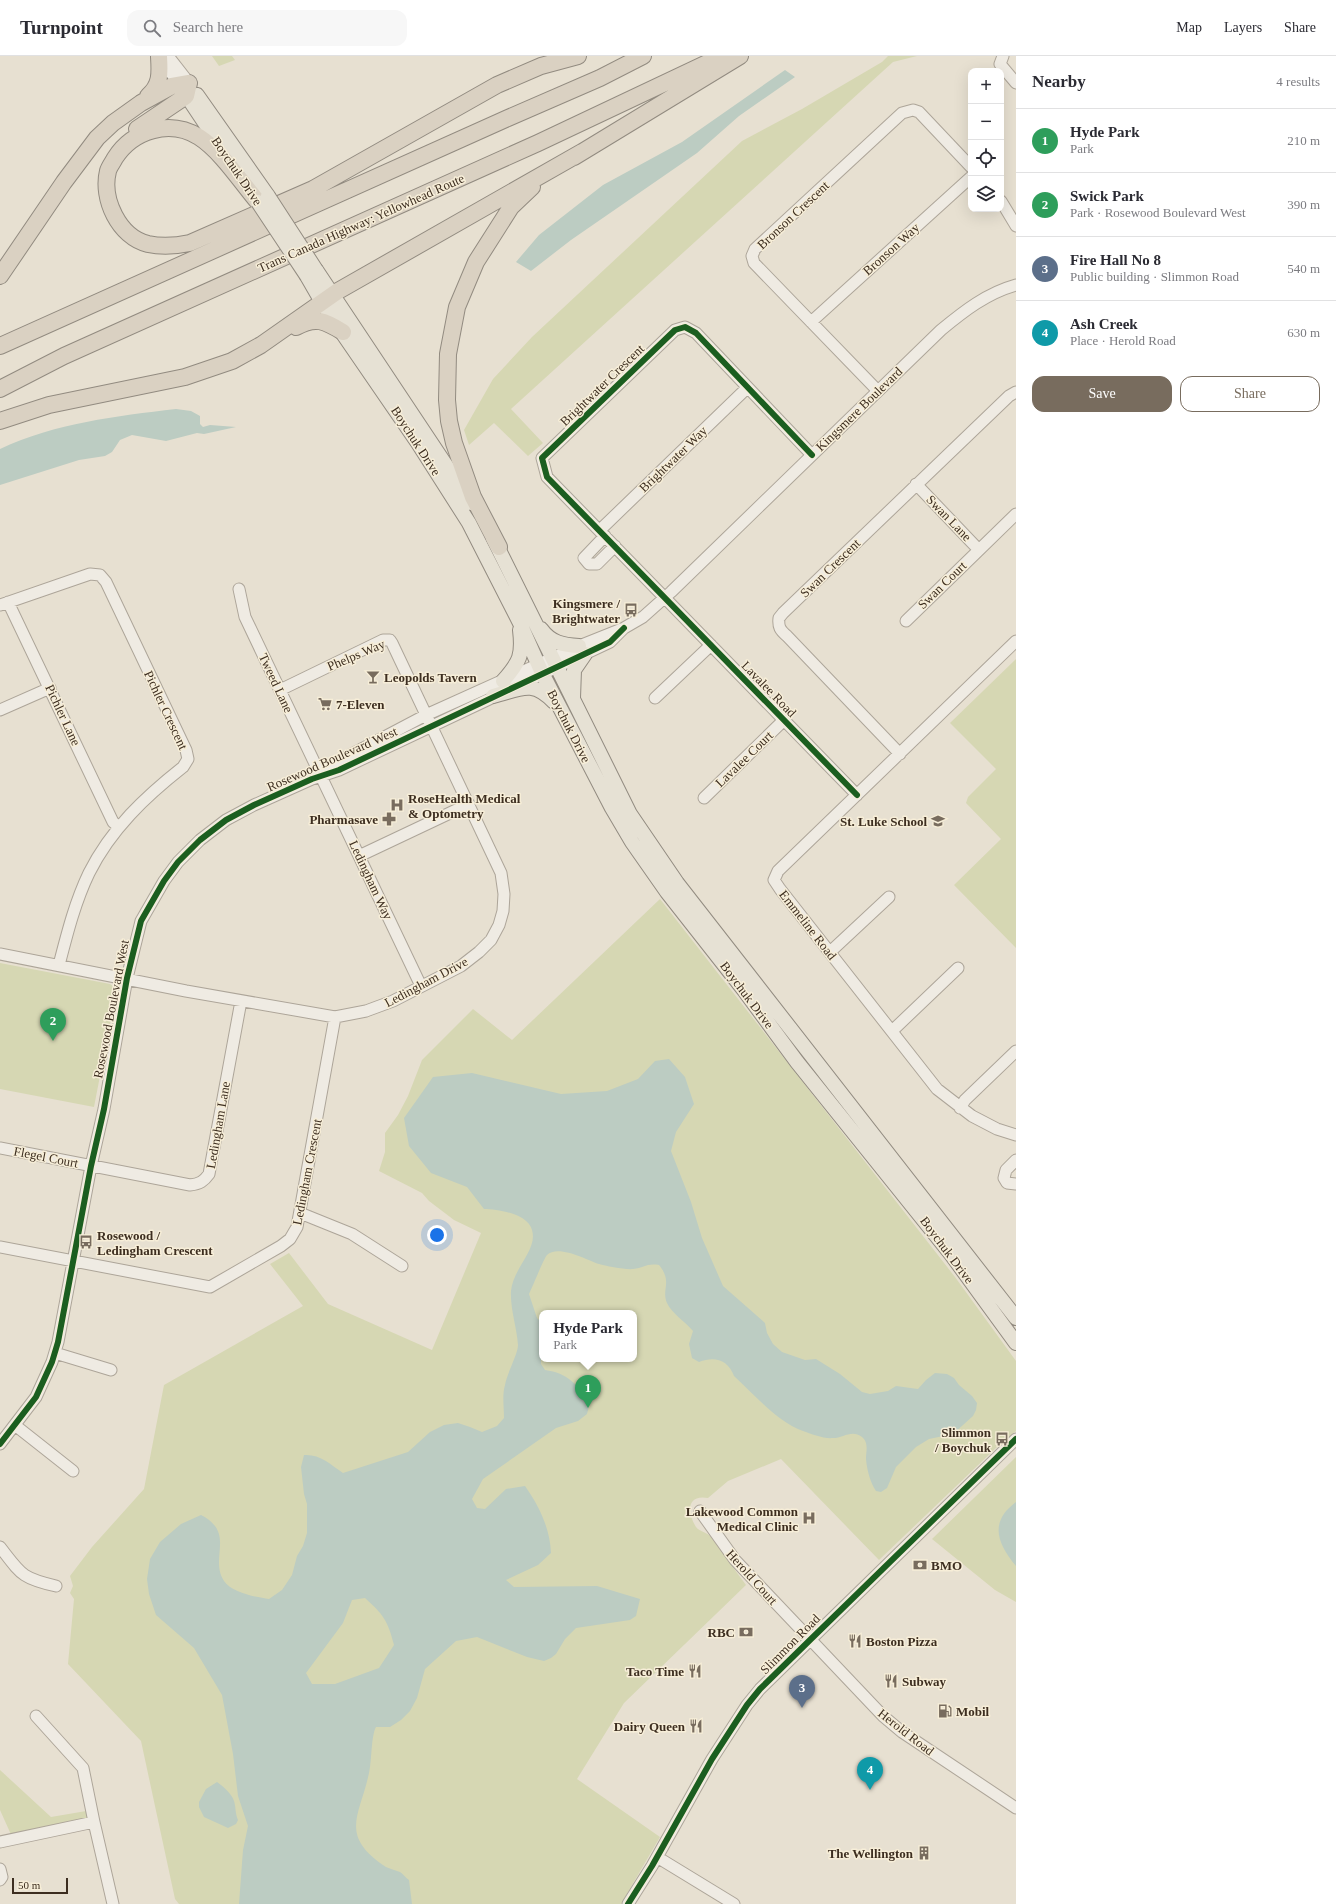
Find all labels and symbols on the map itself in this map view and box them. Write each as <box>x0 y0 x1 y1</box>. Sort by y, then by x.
street label: Boychuk Drive <box>208 134 266 208</box>
street label: Trans Canada Highway: Yellowhead Route <box>255 170 467 276</box>
street label: Bronson Crescent <box>754 178 832 252</box>
street label: Bronson Way <box>860 219 923 278</box>
street label: Brightwater Crescent <box>557 341 647 429</box>
street label: Kingsmere Boulevard <box>813 364 906 454</box>
street label: Boychuk Drive <box>388 403 444 479</box>
street label: Brightwater Way <box>636 422 710 495</box>
street label: Swan Lane <box>923 492 975 544</box>
street label: Swan Crescent <box>797 535 863 600</box>
street label: Swan Court <box>915 558 970 612</box>
place label: Kingsmere / Brightwater <box>552 596 620 626</box>
bus stop icon: Kingsmere / Brightwater <box>623 602 639 618</box>
street label: Phelps Way <box>325 636 388 674</box>
street label: Tweed Lane <box>256 651 296 715</box>
street label: Lavalee Road <box>739 658 800 720</box>
street label: Pichler Crescent <box>141 668 191 752</box>
bar icon: Leopolds Tavern <box>365 669 381 685</box>
place label: Leopolds Tavern <box>384 670 478 685</box>
street label: Pichler Lane <box>42 682 84 748</box>
street label: Boychuk Drive <box>544 687 594 765</box>
supermarket icon: 7-Eleven <box>317 696 333 712</box>
place label: 7-Eleven <box>336 697 385 712</box>
street label: Rosewood Boulevard West <box>265 723 400 795</box>
street label: Lavalee Court <box>712 728 776 790</box>
place label: RoseHealth Medical & Optometry <box>408 791 521 821</box>
hospital icon: RoseHealth Medical & Optometry <box>389 797 405 813</box>
pharmacy icon: Pharmasave <box>381 811 397 827</box>
place label: Pharmasave <box>309 812 378 827</box>
school or university icon: St. Luke School <box>930 813 946 829</box>
place label: St. Luke School <box>840 814 927 829</box>
street label: Ledingham Way <box>346 838 396 922</box>
street label: Emmeline Road <box>776 887 840 963</box>
street label: Rosewood Boulevard West <box>90 938 132 1080</box>
street label: Ledingham Drive <box>382 954 470 1010</box>
street label: Boychuk Drive <box>717 959 777 1032</box>
pin: 2 <box>40 1008 66 1041</box>
street label: Ledingham Lane <box>203 1080 233 1170</box>
street label: Ledingham Crescent <box>289 1117 325 1226</box>
street label: Flegel Court <box>12 1143 80 1171</box>
street label: Boychuk Drive <box>917 1214 977 1287</box>
your location <box>427 1225 447 1245</box>
place label: Rosewood / Ledingham Crescent <box>97 1228 213 1258</box>
bus stop icon: Rosewood / Ledingham Crescent <box>78 1234 94 1250</box>
pin: 1 <box>575 1375 601 1408</box>
place label: Slimmon / Boychuk <box>934 1425 992 1455</box>
bus stop icon: Slimmon / Boychuk <box>994 1431 1010 1447</box>
place label: Lakewood Common Medical Clinic <box>686 1504 799 1534</box>
hospital icon: Lakewood Common Medical Clinic <box>801 1510 817 1526</box>
street label: Herold Court <box>723 1546 781 1608</box>
bank icon: BMO <box>912 1557 928 1573</box>
place label: BMO <box>931 1558 962 1573</box>
street label: Slimmon Road <box>757 1611 823 1677</box>
bank icon: RBC <box>738 1624 754 1640</box>
place label: RBC <box>708 1625 735 1640</box>
restaurant icon: Boston Pizza <box>847 1633 863 1649</box>
place label: Boston Pizza <box>866 1634 938 1649</box>
restaurant icon: Taco Time <box>687 1663 703 1679</box>
place label: Taco Time <box>626 1664 684 1679</box>
restaurant icon: Subway <box>883 1673 899 1689</box>
place label: Subway <box>902 1674 947 1689</box>
pin: 3 <box>789 1675 815 1708</box>
fuel station icon: Mobil <box>937 1703 953 1719</box>
place label: Mobil <box>956 1704 990 1719</box>
street label: Herold Road <box>875 1706 937 1759</box>
restaurant icon: Dairy Queen <box>688 1718 704 1734</box>
place label: Dairy Queen <box>614 1719 686 1734</box>
pin: 4 <box>857 1757 883 1790</box>
building icon: The Wellington <box>916 1845 932 1861</box>
place label: The Wellington <box>828 1846 914 1861</box>
scale bar <box>12 1876 68 1895</box>

